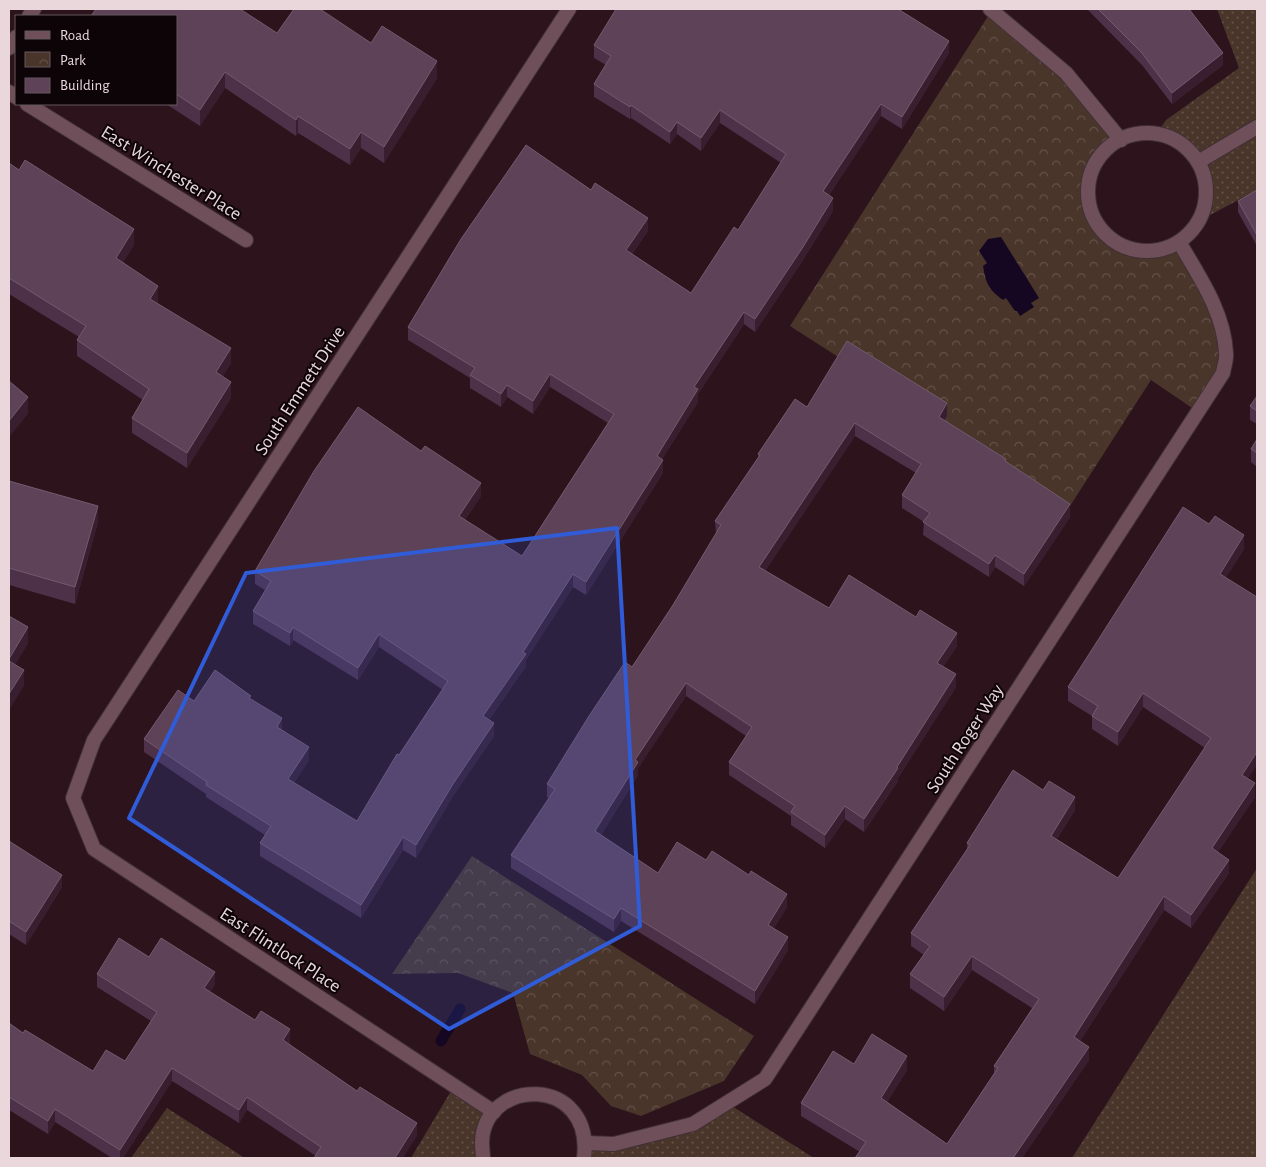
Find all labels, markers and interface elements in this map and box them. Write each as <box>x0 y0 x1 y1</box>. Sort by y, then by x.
legend <box>15 15 178 105</box>
text: Road <box>60 28 90 43</box>
text: Park <box>60 53 86 68</box>
text: Building <box>60 78 110 93</box>
street label: East Winchester Place <box>98 122 245 224</box>
street label: South Emmett Drive <box>252 323 349 459</box>
street label: South Roger Way <box>923 681 1007 797</box>
street label: East Flintlock Place <box>216 904 344 996</box>

